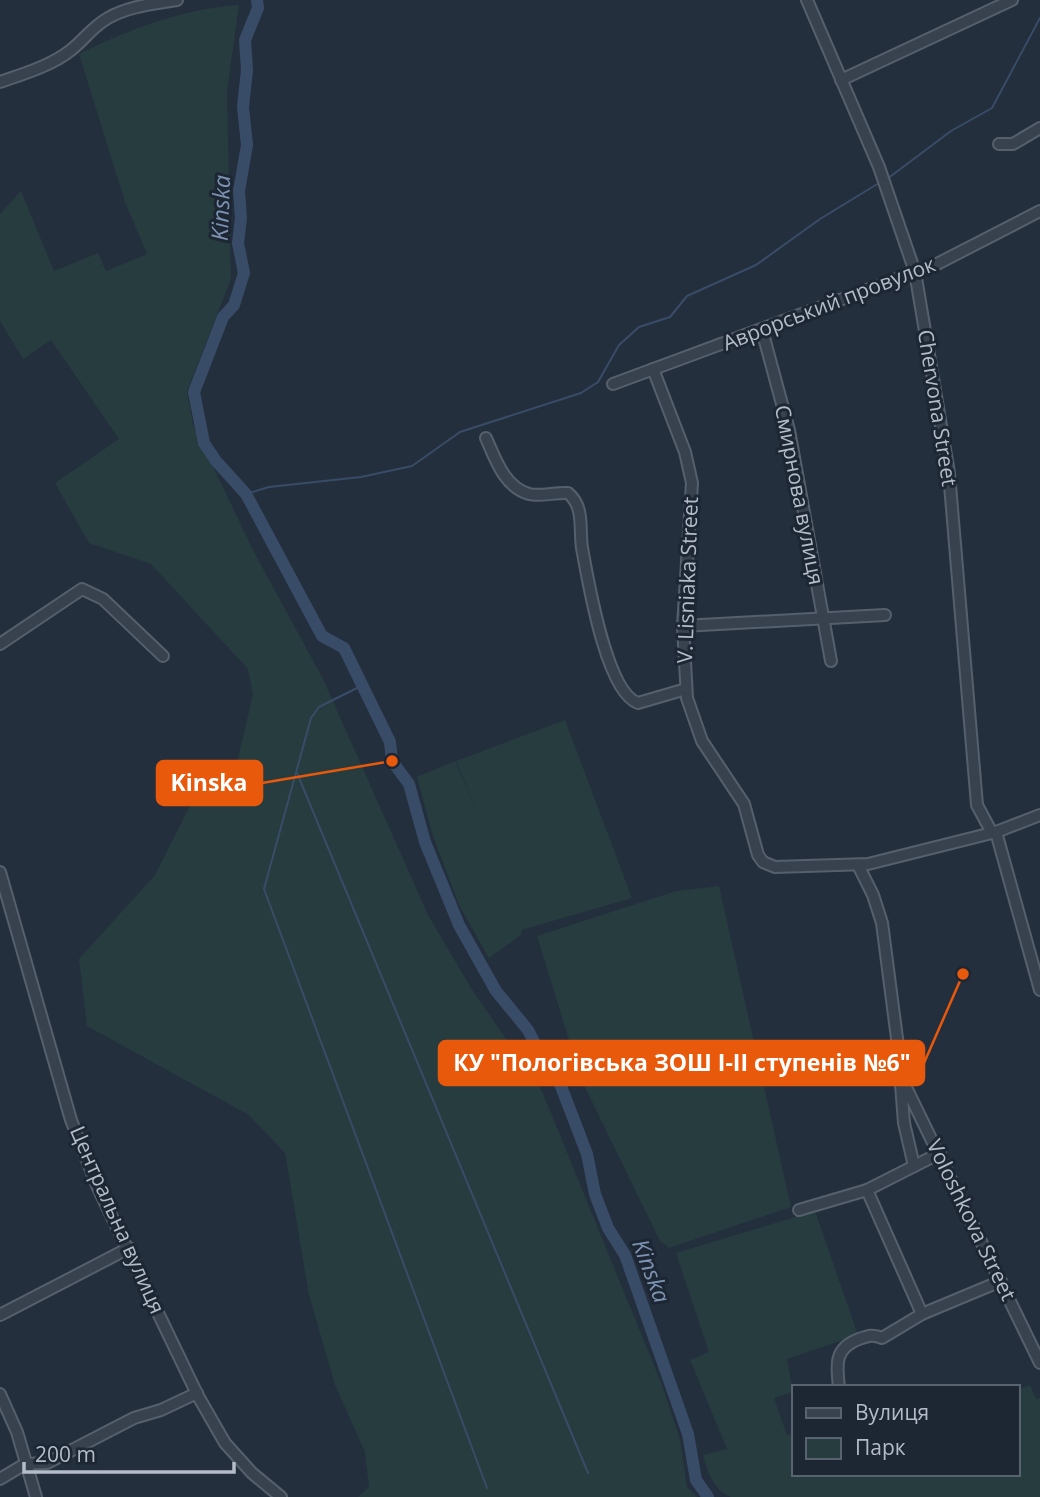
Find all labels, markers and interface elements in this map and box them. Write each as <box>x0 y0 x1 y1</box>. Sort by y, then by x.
water label: Kinska <box>203 174 237 242</box>
street label: Аврорський провулок <box>718 250 939 357</box>
street label: Chervona Street <box>912 327 964 488</box>
street label: Смирнова вулиця <box>769 402 831 587</box>
street label: V. Lisniaka Street <box>670 496 704 664</box>
callout: Kinska <box>157 761 262 805</box>
text: Kinska <box>171 766 248 798</box>
callout: КУ "Пологівська ЗОШ І-ІІ ступенів №6" <box>439 1041 924 1085</box>
text: КУ "Пологівська ЗОШ І-ІІ ступенів №6" <box>453 1046 911 1078</box>
street label: Центральна вулиця <box>64 1121 172 1318</box>
street label: Voloshkova Street <box>921 1134 1023 1305</box>
water label: Kinska <box>625 1234 679 1307</box>
legend <box>792 1385 1019 1476</box>
text: Вулиця <box>855 1398 929 1426</box>
scale bar <box>24 1430 234 1474</box>
text: Парк <box>855 1433 906 1461</box>
text: 200 m <box>35 1440 96 1468</box>

